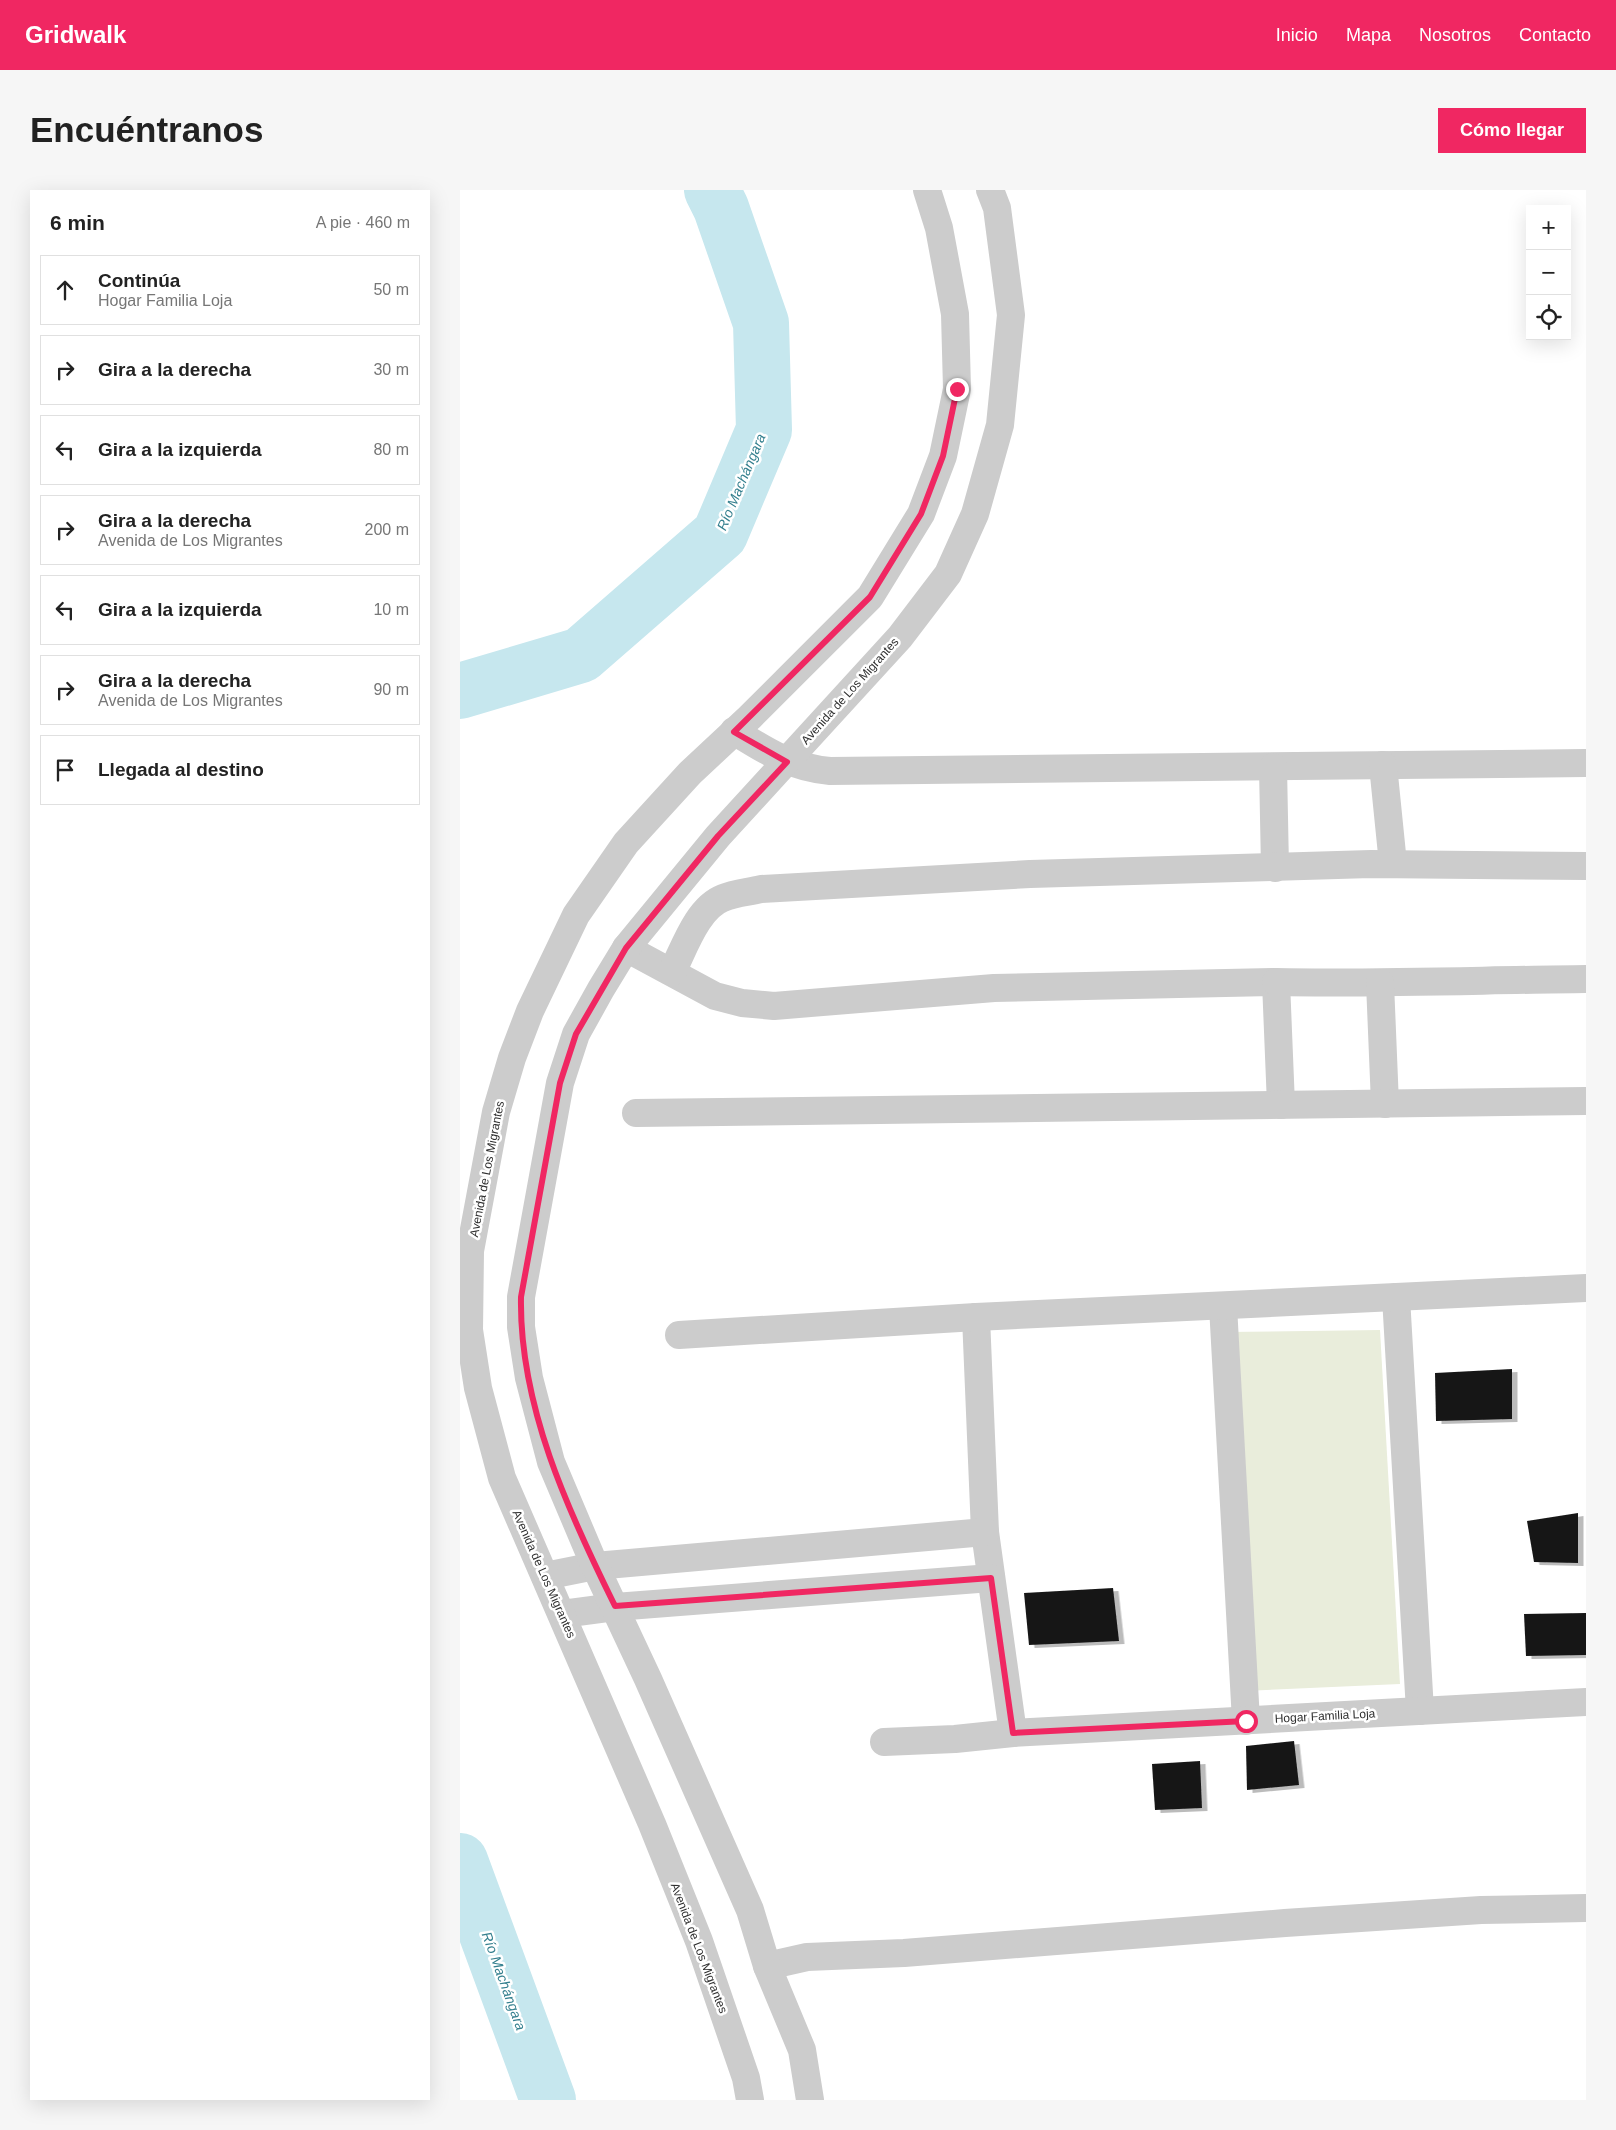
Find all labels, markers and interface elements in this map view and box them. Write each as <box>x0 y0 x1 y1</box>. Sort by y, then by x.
text: Gridwalk <box>25 21 126 48</box>
text: Inicio <box>1276 25 1318 45</box>
text: Mapa <box>1346 25 1391 45</box>
text: Nosotros <box>1419 25 1491 45</box>
text: Contacto <box>1519 25 1591 45</box>
button: Cómo llegar <box>1438 108 1586 153</box>
text: Encuéntranos <box>30 110 263 149</box>
map controls <box>1526 205 1571 340</box>
button: + <box>1526 205 1571 250</box>
text: 6 min <box>50 211 105 234</box>
text: A pie · 460 m <box>316 214 410 231</box>
button: − <box>1526 250 1571 295</box>
text: Continúa <box>98 270 180 291</box>
icon: ahead <box>51 276 79 304</box>
text: 50 m <box>373 281 409 298</box>
text: Hogar Familia Loja <box>98 292 232 309</box>
button: locate <box>1526 295 1571 340</box>
icon: right <box>51 356 79 384</box>
text: Gira a la derecha <box>98 359 251 380</box>
text: 30 m <box>373 361 409 378</box>
route end <box>946 378 969 401</box>
water label: Río Machángara <box>713 431 769 533</box>
icon: left <box>51 436 79 464</box>
text: Gira a la izquierda <box>98 439 262 460</box>
text: 80 m <box>373 441 409 458</box>
text: Gira a la derecha <box>98 510 251 531</box>
icon: right <box>51 516 79 544</box>
text: 200 m <box>365 521 409 538</box>
text: Avenida de Los Migrantes <box>98 532 283 549</box>
icon: left <box>51 596 79 624</box>
text: Gira a la izquierda <box>98 599 262 620</box>
text: 10 m <box>373 601 409 618</box>
street label: Avenida de Los Migrantes <box>798 635 902 747</box>
text: Gira a la derecha <box>98 670 251 691</box>
icon: right <box>51 676 79 704</box>
text: 90 m <box>373 681 409 698</box>
text: Avenida de Los Migrantes <box>98 692 283 709</box>
icon: arrive <box>51 756 79 784</box>
text: Llegada al destino <box>98 759 264 780</box>
street label: Avenida de Los Migrantes <box>467 1100 507 1238</box>
street label: Avenida de Los Migrantes <box>509 1508 579 1640</box>
street label: Hogar Familia Loja <box>1274 1706 1376 1726</box>
route start <box>1235 1710 1258 1733</box>
street label: Avenida de Los Migrantes <box>668 1881 730 2015</box>
water label: Río Machángara <box>479 1930 529 2033</box>

